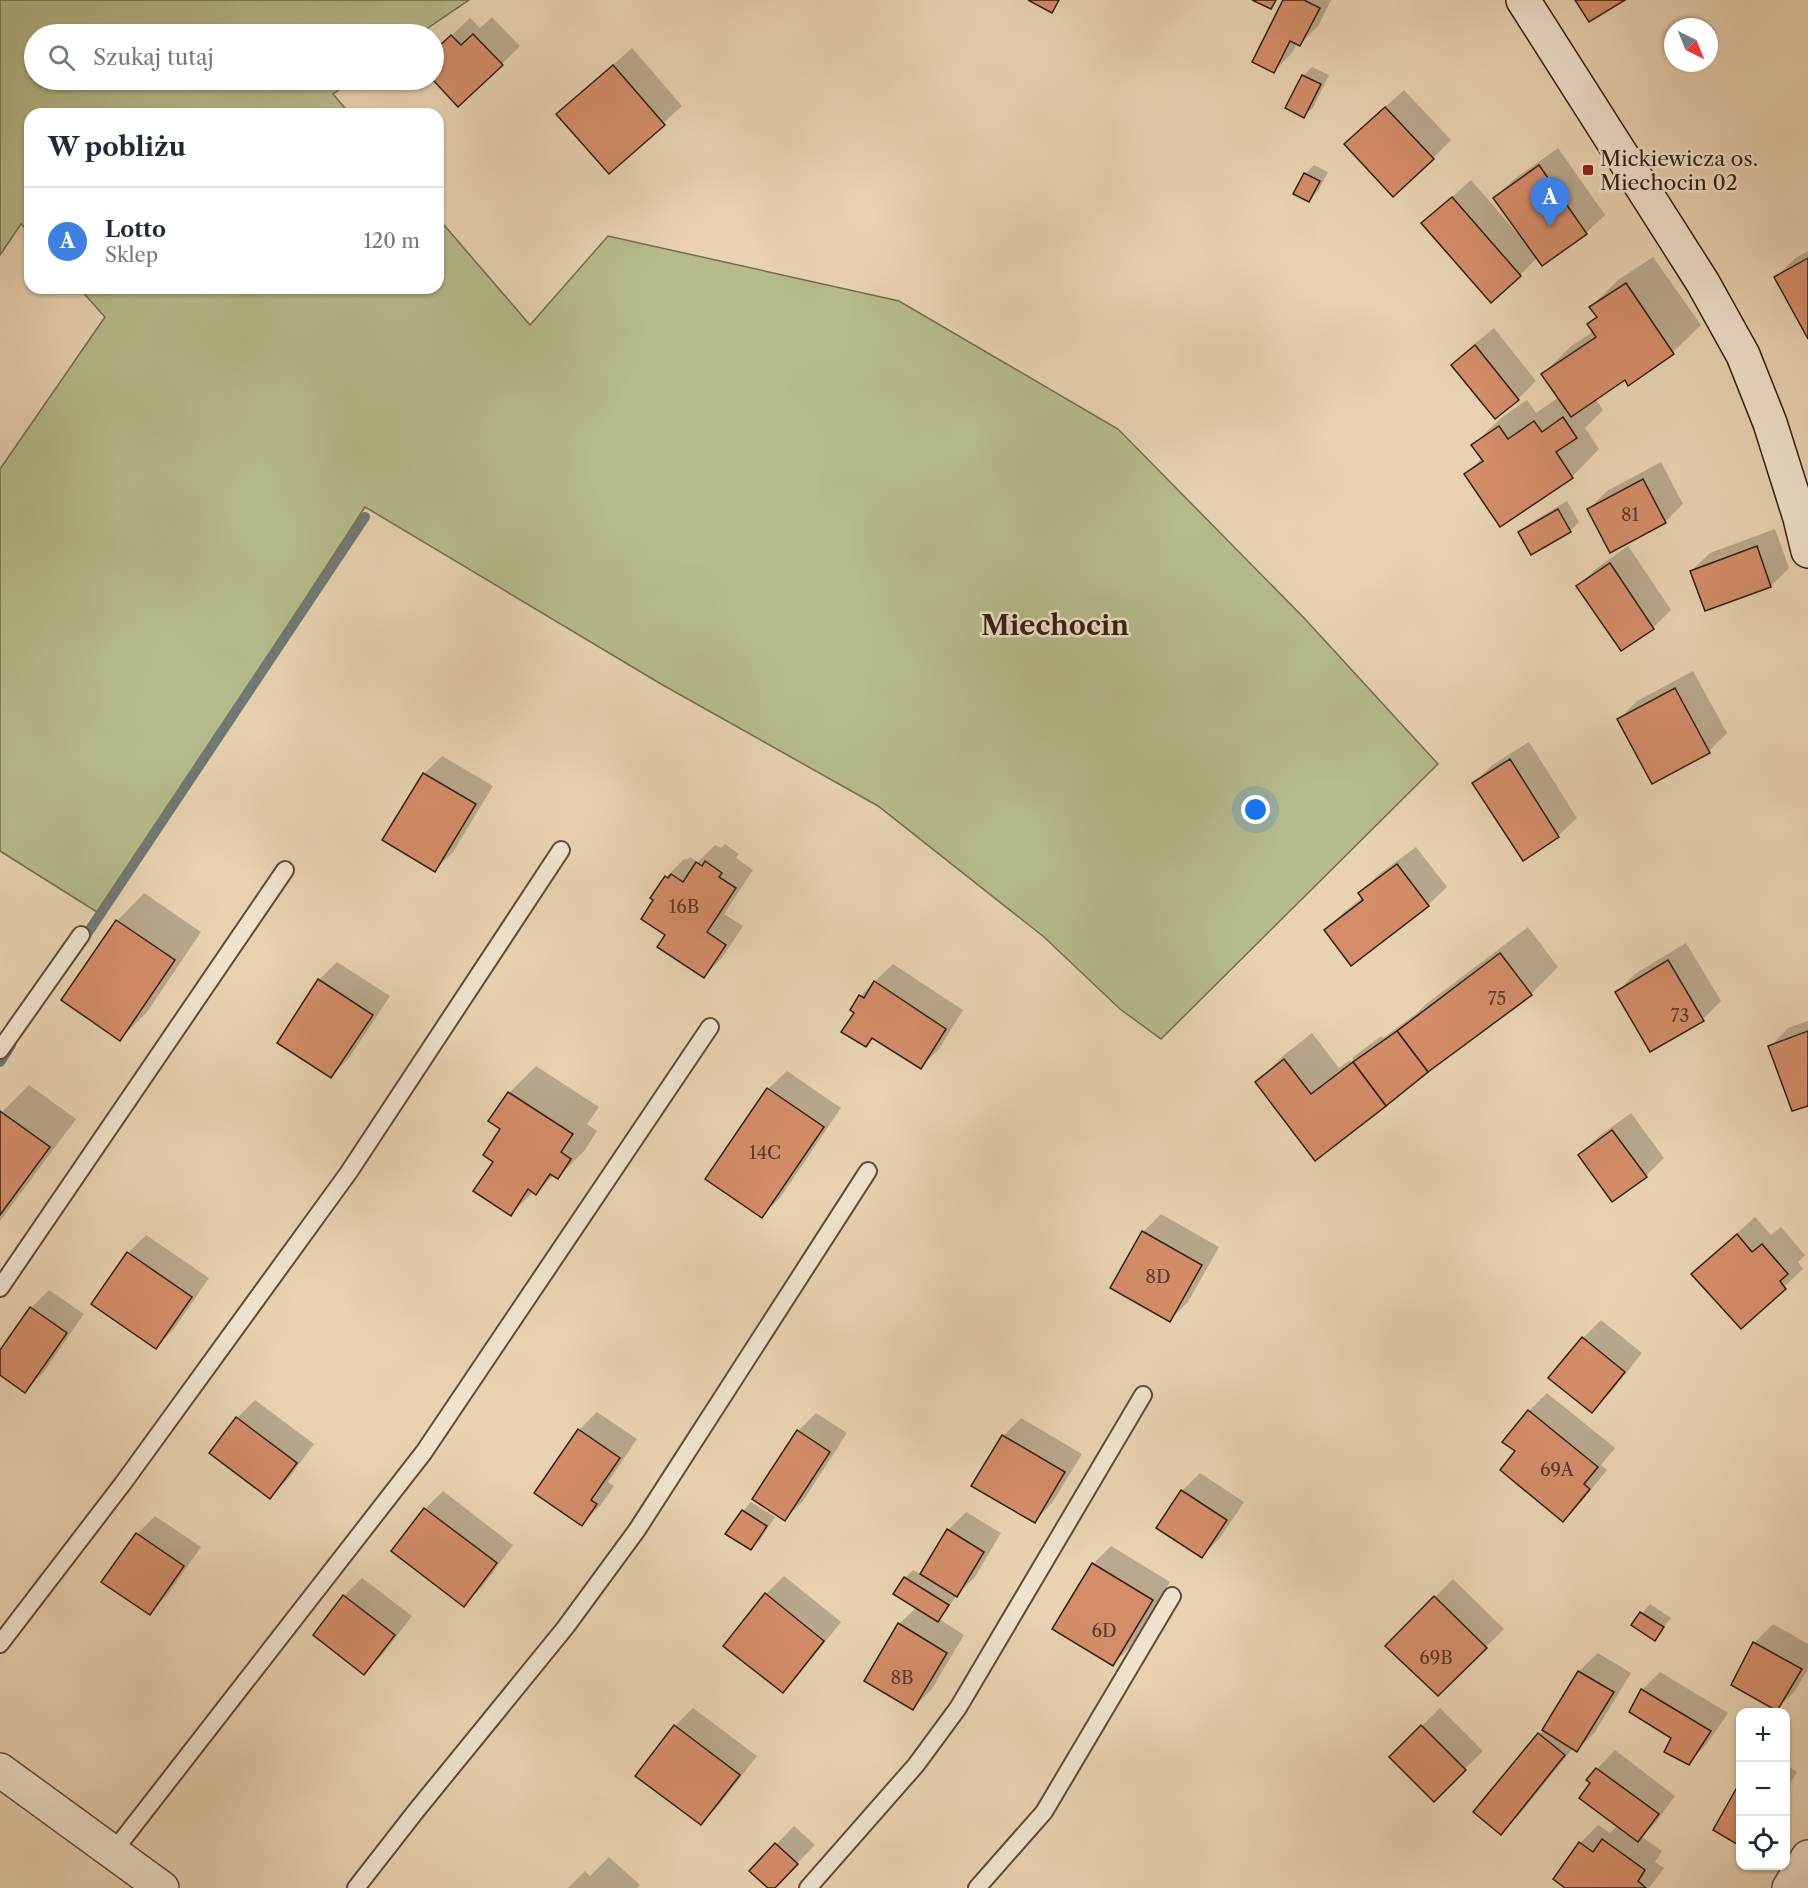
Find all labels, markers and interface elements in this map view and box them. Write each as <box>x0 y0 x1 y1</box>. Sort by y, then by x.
north arrow <box>1664 18 1718 72</box>
search box <box>24 24 444 90</box>
icon: search <box>45 41 78 74</box>
text: Szukaj tutaj <box>93 44 214 71</box>
text: W pobliżu <box>48 131 186 163</box>
place label: Mickiewicza os. Miechocin 02 <box>1600 146 1758 195</box>
marker: Mickiewicza os. Miechocin 02 <box>1581 163 1595 177</box>
pin: A <box>1530 178 1570 227</box>
text: Lotto <box>105 216 166 243</box>
text: A <box>60 229 75 253</box>
text: 120 m <box>363 229 420 253</box>
text: Sklep <box>105 243 158 267</box>
house number: 81 <box>1621 504 1640 526</box>
district label: Miechocin <box>981 609 1129 642</box>
your location <box>1241 795 1270 824</box>
house number: 16B <box>669 896 699 918</box>
house number: 75 <box>1488 988 1506 1010</box>
house number: 73 <box>1671 1005 1689 1027</box>
house number: 14C <box>749 1142 781 1164</box>
house number: 8D <box>1145 1266 1171 1288</box>
house number: 69A <box>1540 1459 1575 1481</box>
house number: 6D <box>1091 1620 1117 1642</box>
house number: 69B <box>1419 1647 1453 1669</box>
house number: 8B <box>890 1667 914 1689</box>
map controls <box>1736 1708 1790 1870</box>
button: + <box>1736 1708 1790 1762</box>
button: − <box>1736 1762 1790 1816</box>
button: locate <box>1736 1816 1790 1870</box>

